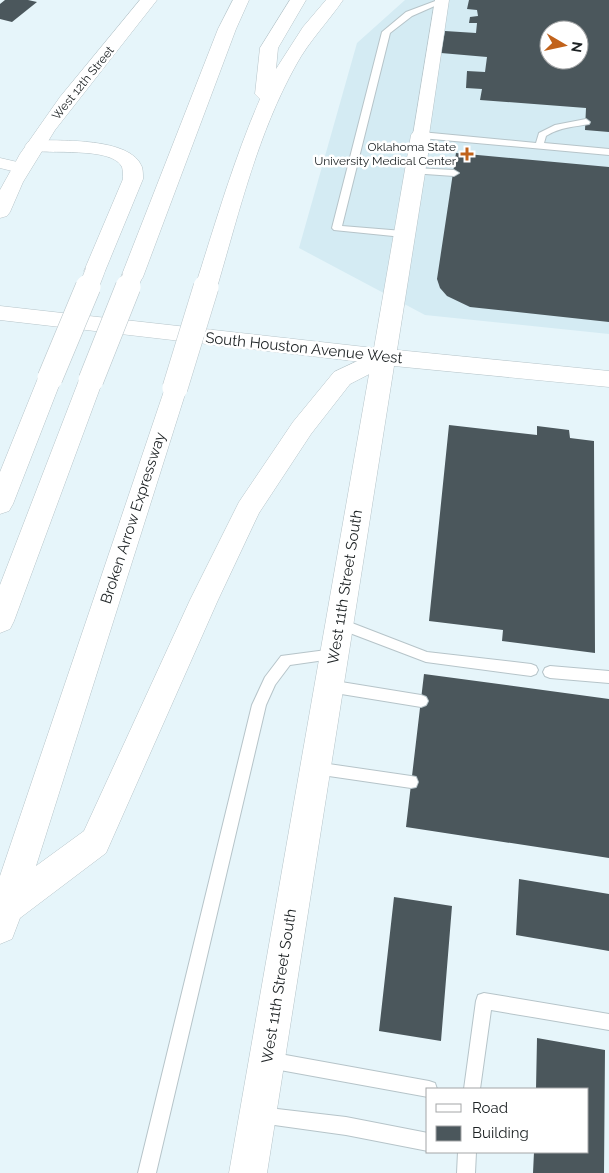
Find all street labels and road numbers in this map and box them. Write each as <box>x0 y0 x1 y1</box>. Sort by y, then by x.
street label: West 12th Street <box>49 43 117 123</box>
street label: South Houston Avenue West <box>205 329 403 367</box>
street label: Broken Arrow Expressway <box>97 430 169 606</box>
street label: West 11th Street South <box>324 508 366 666</box>
street label: West 11th Street South <box>258 907 300 1065</box>

